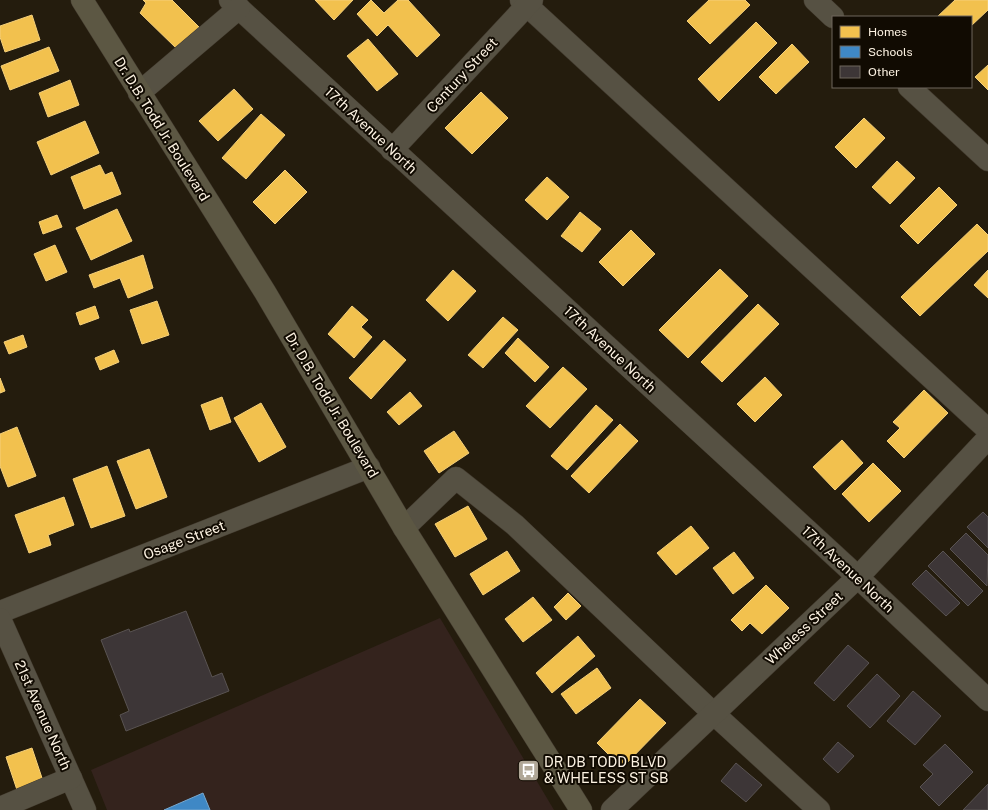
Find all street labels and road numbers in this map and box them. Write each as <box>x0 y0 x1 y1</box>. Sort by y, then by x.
street label: Century Street <box>423 34 501 116</box>
street label: Dr. D.B. Todd Jr. Boulevard <box>111 54 213 204</box>
street label: 17th Avenue North <box>322 83 420 177</box>
street label: 17th Avenue North <box>561 302 659 396</box>
street label: Dr. D.B. Todd Jr. Boulevard <box>282 330 382 480</box>
street label: Osage Street <box>141 517 227 563</box>
street label: 17th Avenue North <box>799 522 897 616</box>
street label: Wheless Street <box>762 588 846 668</box>
street label: 21st Avenue North <box>12 658 74 772</box>

